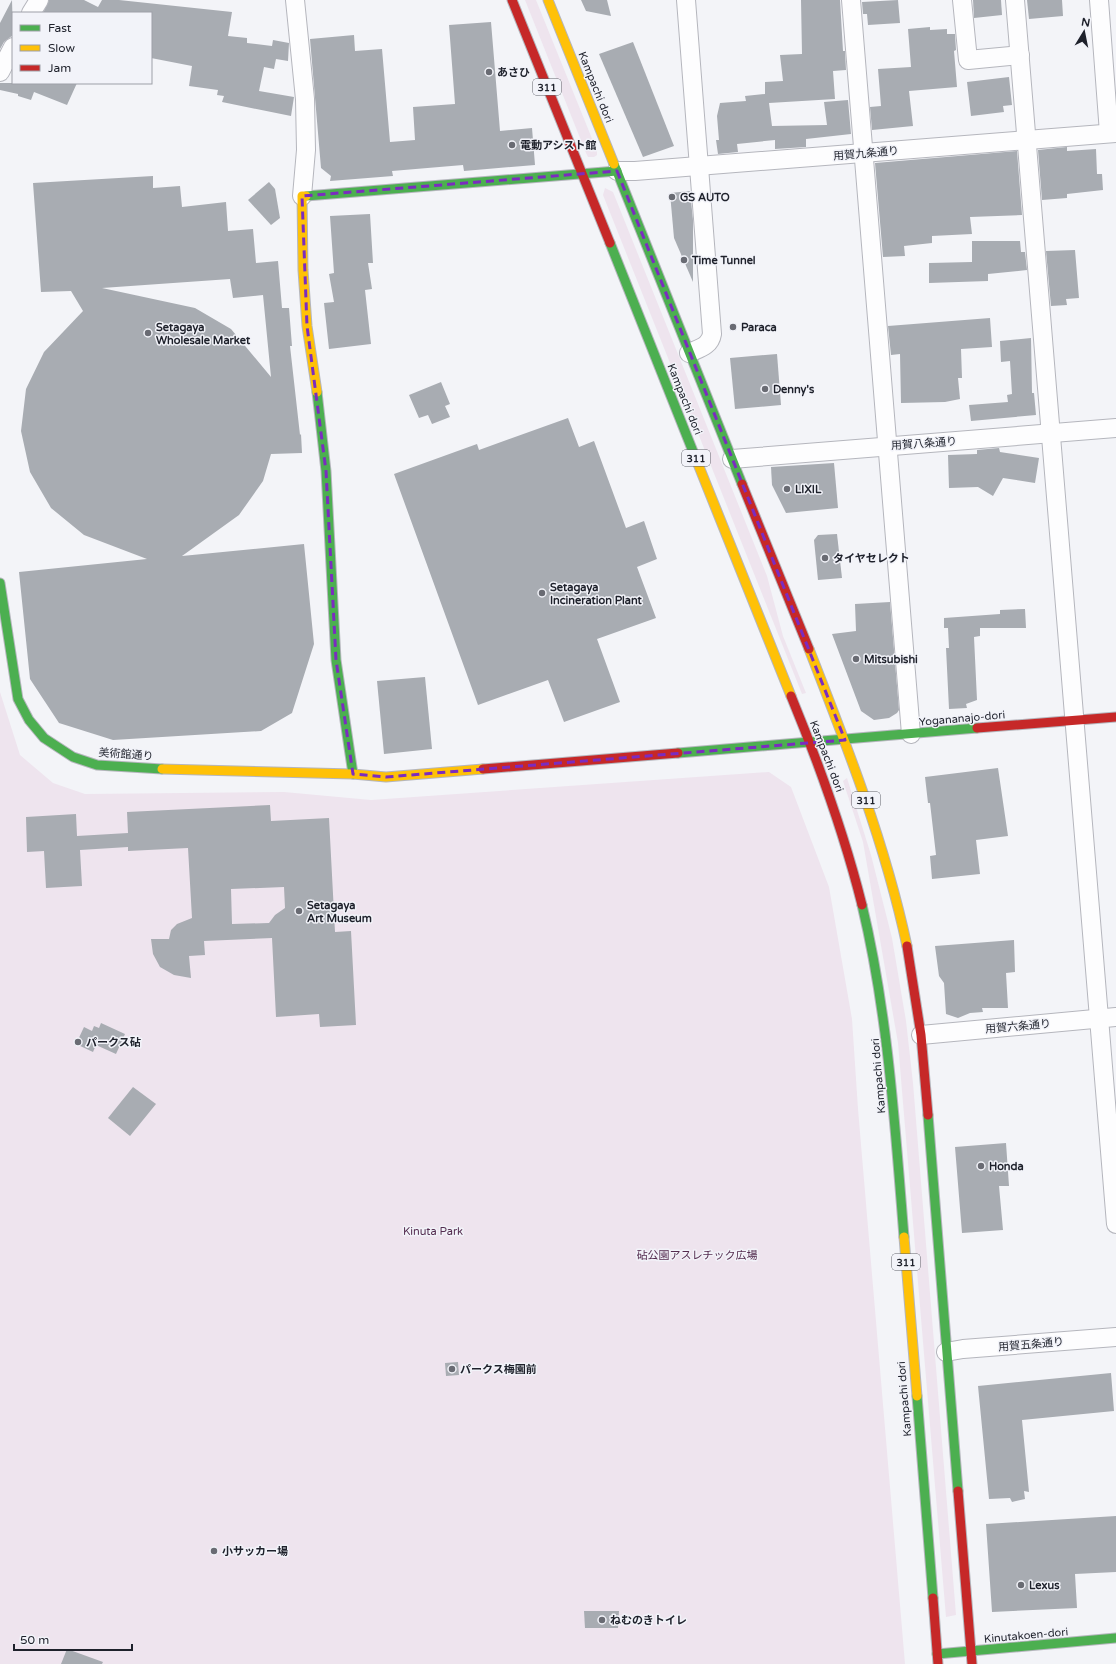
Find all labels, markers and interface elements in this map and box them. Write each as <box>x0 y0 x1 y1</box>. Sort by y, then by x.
legend <box>12 12 152 84</box>
north arrow <box>1064 12 1104 52</box>
text: N <box>1080 15 1091 30</box>
text: Fast <box>48 21 72 35</box>
text: Slow <box>48 41 75 55</box>
street label: Kampachi dori <box>575 50 616 125</box>
text: Jam <box>48 61 71 75</box>
place label: あさひ <box>497 66 530 79</box>
marker: あさひ <box>484 67 494 77</box>
road number: 311 <box>533 79 561 95</box>
place label: 電動アシスト館 <box>520 139 597 152</box>
marker: 電動アシスト館 <box>507 140 517 150</box>
street label: 用賀九条通り <box>833 144 899 163</box>
place label: GS AUTO <box>680 191 730 204</box>
marker: GS AUTO <box>667 192 677 202</box>
place label: Time Tunnel <box>691 254 756 267</box>
marker: Time Tunnel <box>679 255 689 265</box>
place label: Setagaya Wholesale Market <box>156 321 251 347</box>
place label: Paraca <box>741 321 777 334</box>
marker: Paraca <box>728 322 738 332</box>
marker: Setagaya Wholesale Market <box>143 328 153 338</box>
street label: Kampachi dori <box>664 362 705 437</box>
place label: Denny's <box>773 383 815 397</box>
marker: Denny's <box>760 384 770 394</box>
street label: 用賀八条通り <box>891 435 957 452</box>
road number: 311 <box>682 450 710 466</box>
place label: LIXIL <box>795 483 822 496</box>
marker: LIXIL <box>782 484 792 494</box>
place label: タイヤセレクト <box>833 552 910 565</box>
marker: タイヤセレクト <box>820 553 830 563</box>
place label: Setagaya Incineration Plant <box>550 581 643 607</box>
marker: Setagaya Incineration Plant <box>537 588 547 598</box>
place label: Mitsubishi <box>864 653 918 666</box>
marker: Mitsubishi <box>851 654 861 664</box>
street label: Yogananajo-dori <box>918 708 1006 729</box>
street label: Kampachi dori <box>807 719 846 794</box>
street label: 美術館通り <box>98 746 154 763</box>
road number: 311 <box>852 792 880 808</box>
place label: Setagaya Art Museum <box>307 899 372 925</box>
marker: Setagaya Art Museum <box>294 906 304 916</box>
street label: 用賀六条通り <box>985 1017 1051 1036</box>
place label: パークス砧 <box>86 1036 142 1049</box>
marker: パークス砧 <box>73 1037 83 1047</box>
street label: Kampachi dori <box>869 1038 888 1114</box>
place label: Honda <box>989 1160 1024 1173</box>
marker: Honda <box>976 1161 986 1171</box>
park label: Kinuta Park <box>403 1225 463 1238</box>
park label: 砧公園アスレチック広場 <box>637 1249 758 1262</box>
road number: 311 <box>892 1254 920 1270</box>
street label: 用賀五条通り <box>998 1335 1064 1354</box>
street label: Kampachi dori <box>895 1361 914 1437</box>
place label: パークス梅園前 <box>460 1363 537 1376</box>
marker: パークス梅園前 <box>447 1364 457 1374</box>
place label: 小サッカー場 <box>222 1545 288 1558</box>
marker: 小サッカー場 <box>209 1546 219 1556</box>
place label: Lexus <box>1029 1579 1060 1592</box>
marker: Lexus <box>1016 1580 1026 1590</box>
place label: ねむのきトイレ <box>610 1614 687 1627</box>
marker: ねむのきトイレ <box>597 1615 607 1625</box>
street label: Kinutakoen-dori <box>983 1625 1069 1646</box>
scale bar <box>14 1626 132 1652</box>
text: 50 m <box>20 1633 49 1647</box>

